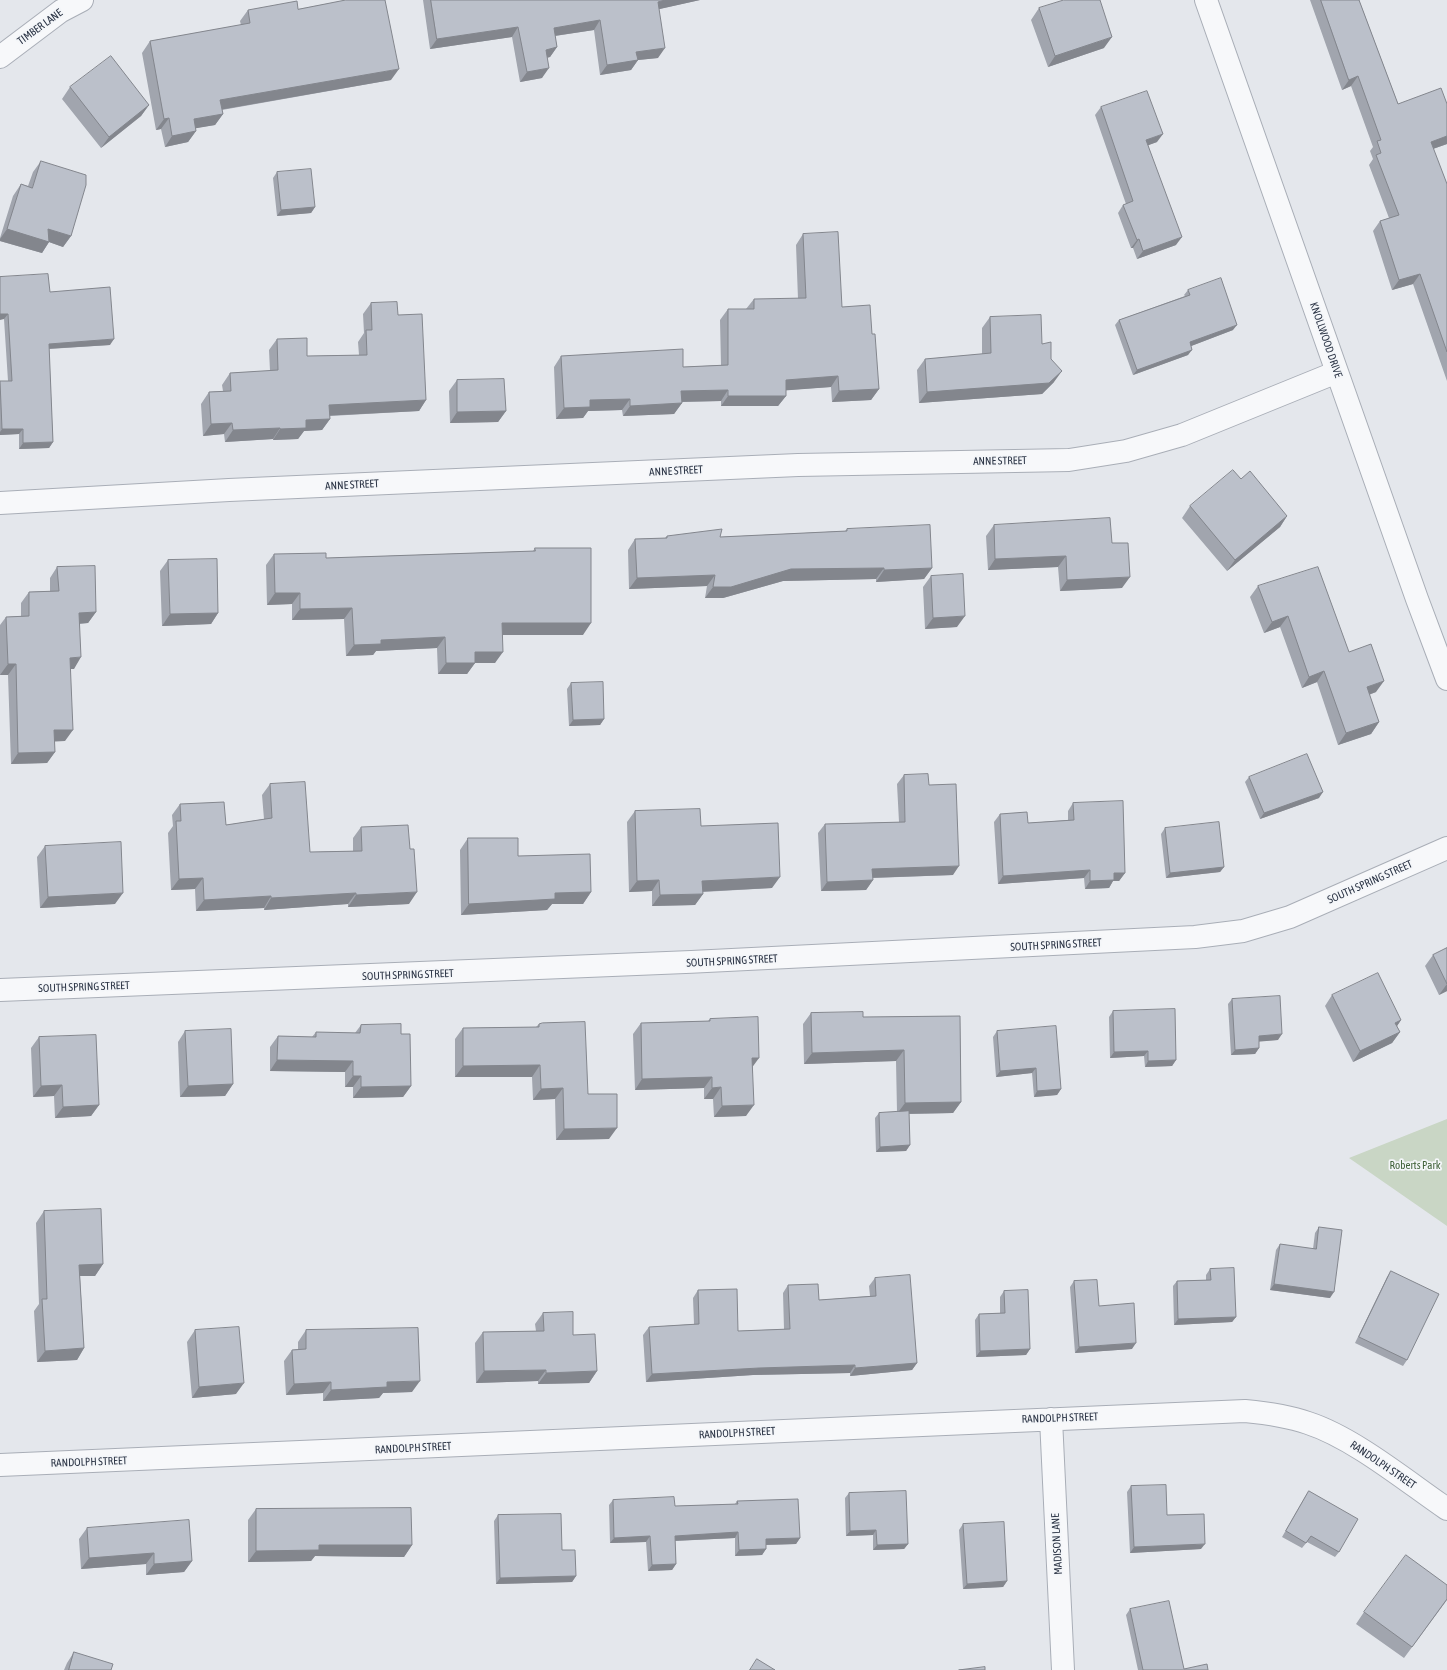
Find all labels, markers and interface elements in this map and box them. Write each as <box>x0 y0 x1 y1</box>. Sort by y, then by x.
street label: TIMBER LANE <box>15 6 65 48</box>
street label: KNOLLWOOD DRIVE <box>1307 300 1345 380</box>
street label: ANNE STREET <box>973 454 1027 468</box>
street label: ANNE STREET <box>649 463 703 479</box>
street label: ANNE STREET <box>325 477 379 493</box>
street label: SOUTH SPRING STREET <box>1325 857 1415 907</box>
street label: SOUTH SPRING STREET <box>1010 936 1102 954</box>
street label: SOUTH SPRING STREET <box>686 952 778 970</box>
street label: SOUTH SPRING STREET <box>362 967 454 983</box>
street label: SOUTH SPRING STREET <box>38 979 130 995</box>
park label: Roberts Park <box>1390 1159 1440 1173</box>
street label: RANDOLPH STREET <box>1021 1410 1099 1426</box>
street label: RANDOLPH STREET <box>698 1424 776 1442</box>
street label: RANDOLPH STREET <box>1348 1438 1418 1492</box>
street label: RANDOLPH STREET <box>374 1439 452 1457</box>
street label: RANDOLPH STREET <box>50 1454 128 1470</box>
street label: MADISON LANE <box>1049 1513 1065 1575</box>

